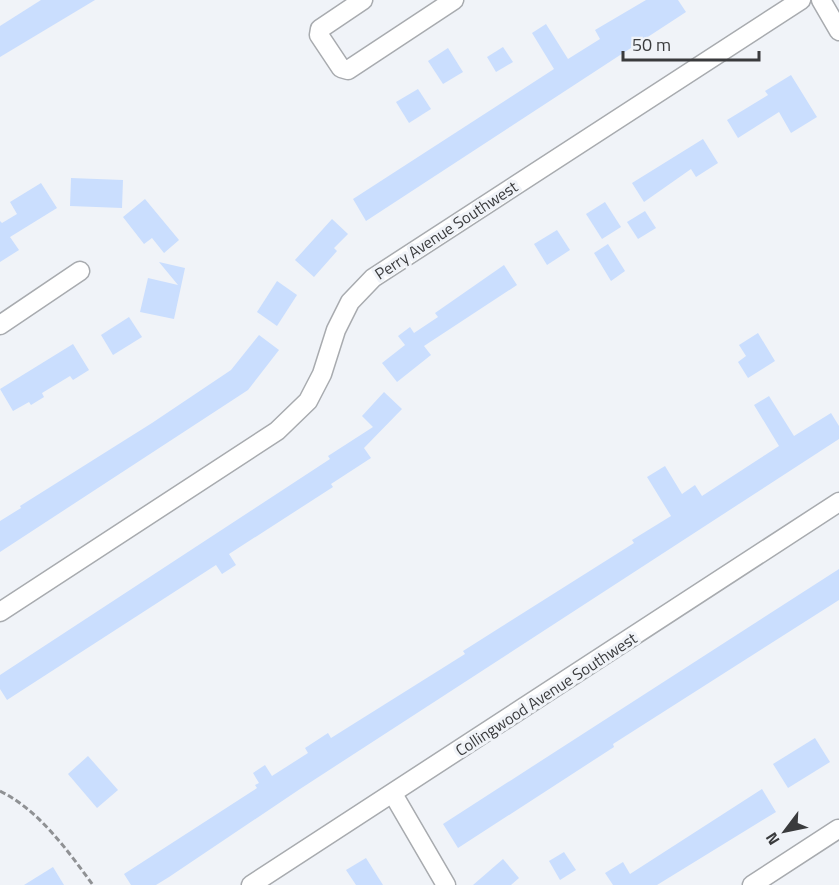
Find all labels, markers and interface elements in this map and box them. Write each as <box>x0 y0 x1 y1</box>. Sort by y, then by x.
scale bar <box>623 24 760 62</box>
text: 50 m <box>632 31 671 58</box>
street label: Perry Avenue Southwest <box>370 174 523 285</box>
street label: Collingwood Avenue Southwest <box>450 626 642 762</box>
north arrow <box>755 801 815 861</box>
text: N <box>759 828 785 850</box>

